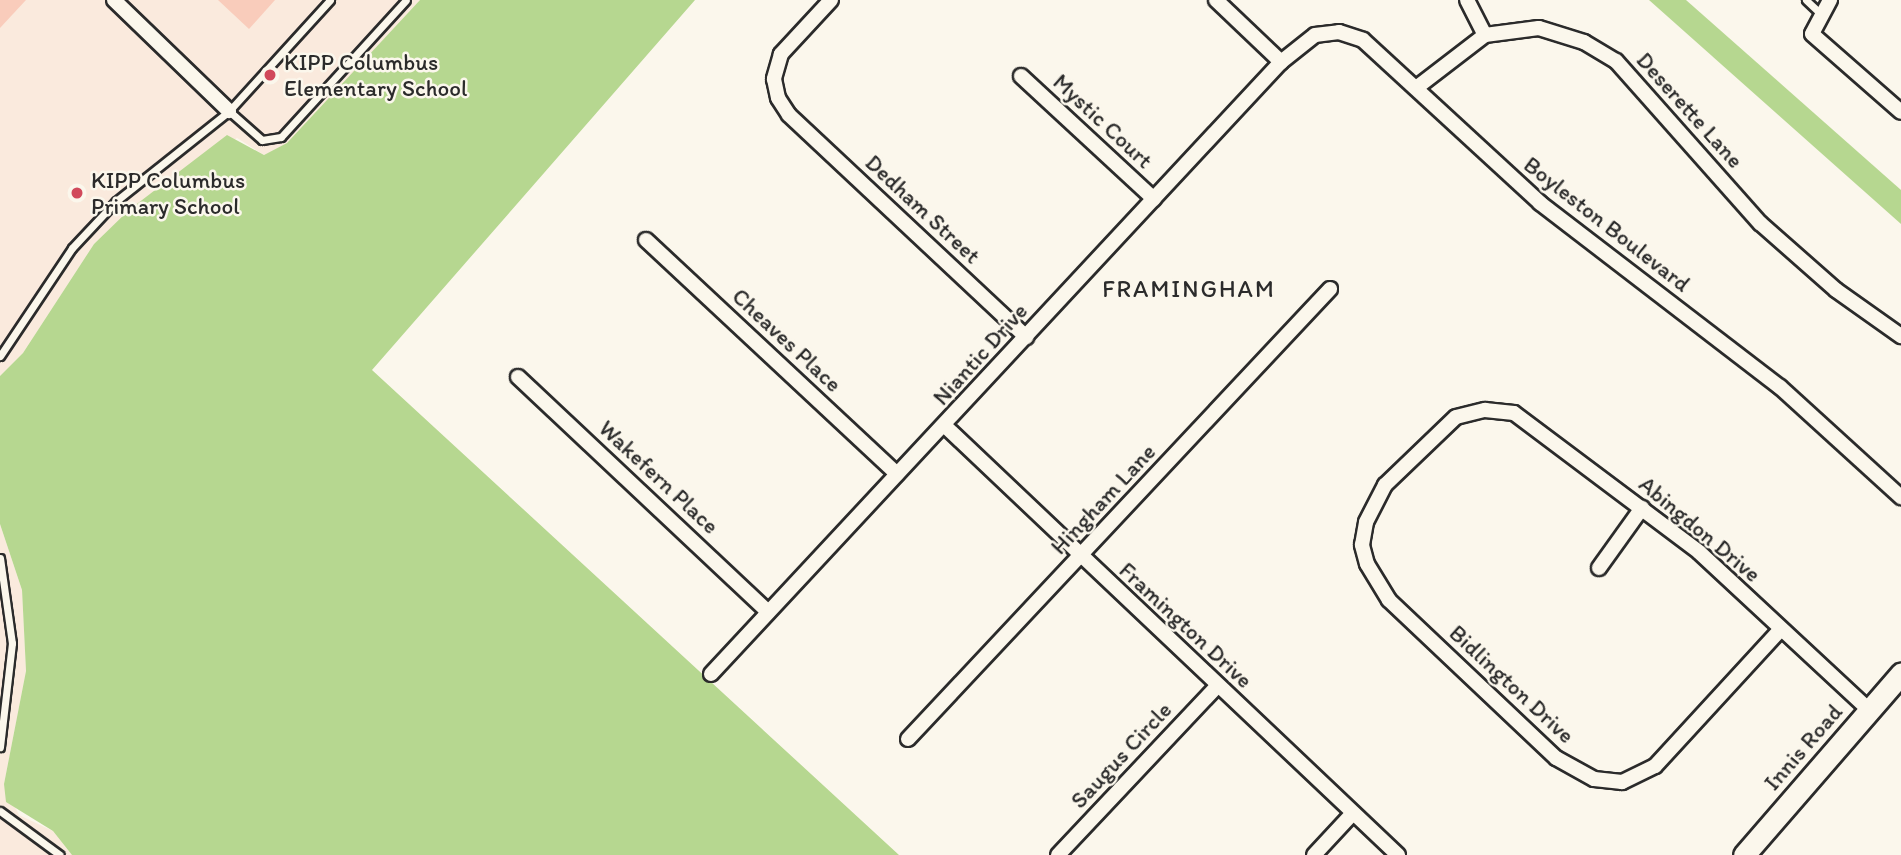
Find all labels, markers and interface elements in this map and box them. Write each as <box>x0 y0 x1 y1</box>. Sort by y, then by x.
street label: Deserette Lane <box>1631 46 1749 174</box>
place label: KIPP Columbus Elementary School <box>284 48 467 102</box>
marker: KIPP Columbus Elementary School <box>262 67 278 83</box>
street label: Mystic Court <box>1047 68 1159 174</box>
street label: Dedham Street <box>860 149 986 269</box>
street label: Boyleston Boulevard <box>1518 150 1696 298</box>
place label: KIPP Columbus Primary School <box>91 166 245 220</box>
marker: KIPP Columbus Primary School <box>69 185 85 201</box>
district label: FRAMINGHAM <box>1105 275 1273 303</box>
street label: Cheaves Place <box>726 282 848 398</box>
street label: Niantic Drive <box>927 297 1033 411</box>
street label: Wakefern Place <box>593 414 725 540</box>
street label: Hingham Lane <box>1044 438 1162 560</box>
street label: Abingdon Drive <box>1634 470 1766 588</box>
street label: Framington Drive <box>1114 556 1258 694</box>
street label: Bidlington Drive <box>1444 619 1580 749</box>
street label: Saugus Circle <box>1065 696 1177 814</box>
street label: Innis Road <box>1758 698 1848 796</box>

